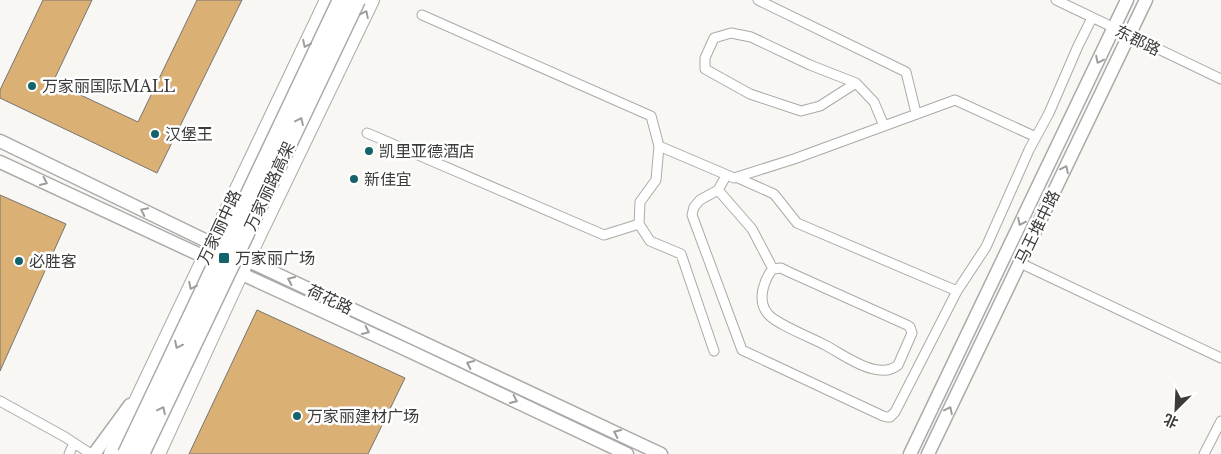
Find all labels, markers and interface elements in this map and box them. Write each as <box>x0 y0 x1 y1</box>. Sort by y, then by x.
one-way arrow <box>359 10 369 19</box>
street label: 东郡路 <box>1112 20 1164 60</box>
one-way arrow <box>302 39 313 48</box>
one-way arrow <box>1095 55 1105 64</box>
place label: 万家丽国际MALL <box>42 76 175 96</box>
marker: 万家丽国际MALL <box>26 80 38 92</box>
one-way arrow <box>293 117 304 126</box>
place label: 汉堡王 <box>165 124 213 144</box>
marker: 汉堡王 <box>149 128 161 140</box>
street label: 万家丽路高架 <box>240 138 298 234</box>
place label: 凯里亚德酒店 <box>379 141 475 161</box>
marker: 凯里亚德酒店 <box>363 145 375 157</box>
one-way arrow <box>1059 165 1069 174</box>
place label: 新佳宜 <box>364 169 412 189</box>
marker: 新佳宜 <box>348 173 360 185</box>
one-way arrow <box>39 176 48 187</box>
street label: 万家丽中路 <box>193 187 245 267</box>
street label: 马王堆中路 <box>1010 187 1064 267</box>
one-way arrow <box>140 207 149 217</box>
one-way arrow <box>1017 217 1027 226</box>
place label: 万家丽广场 <box>235 248 315 268</box>
place label: 必胜客 <box>29 251 77 271</box>
marker: 万家丽广场 <box>217 251 231 265</box>
marker: 必胜客 <box>13 255 25 267</box>
one-way arrow <box>287 276 296 287</box>
street label: 荷花路 <box>304 280 356 318</box>
one-way arrow <box>187 281 198 290</box>
one-way arrow <box>361 325 370 336</box>
one-way arrow <box>174 339 184 348</box>
one-way arrow <box>466 360 475 370</box>
north arrow <box>1151 384 1201 434</box>
one-way arrow <box>508 394 517 404</box>
one-way arrow <box>156 406 167 415</box>
place label: 万家丽建材广场 <box>307 406 419 426</box>
one-way arrow <box>943 406 954 415</box>
marker: 万家丽建材广场 <box>291 410 303 422</box>
text: 北 <box>1161 410 1181 432</box>
one-way arrow <box>613 429 622 439</box>

